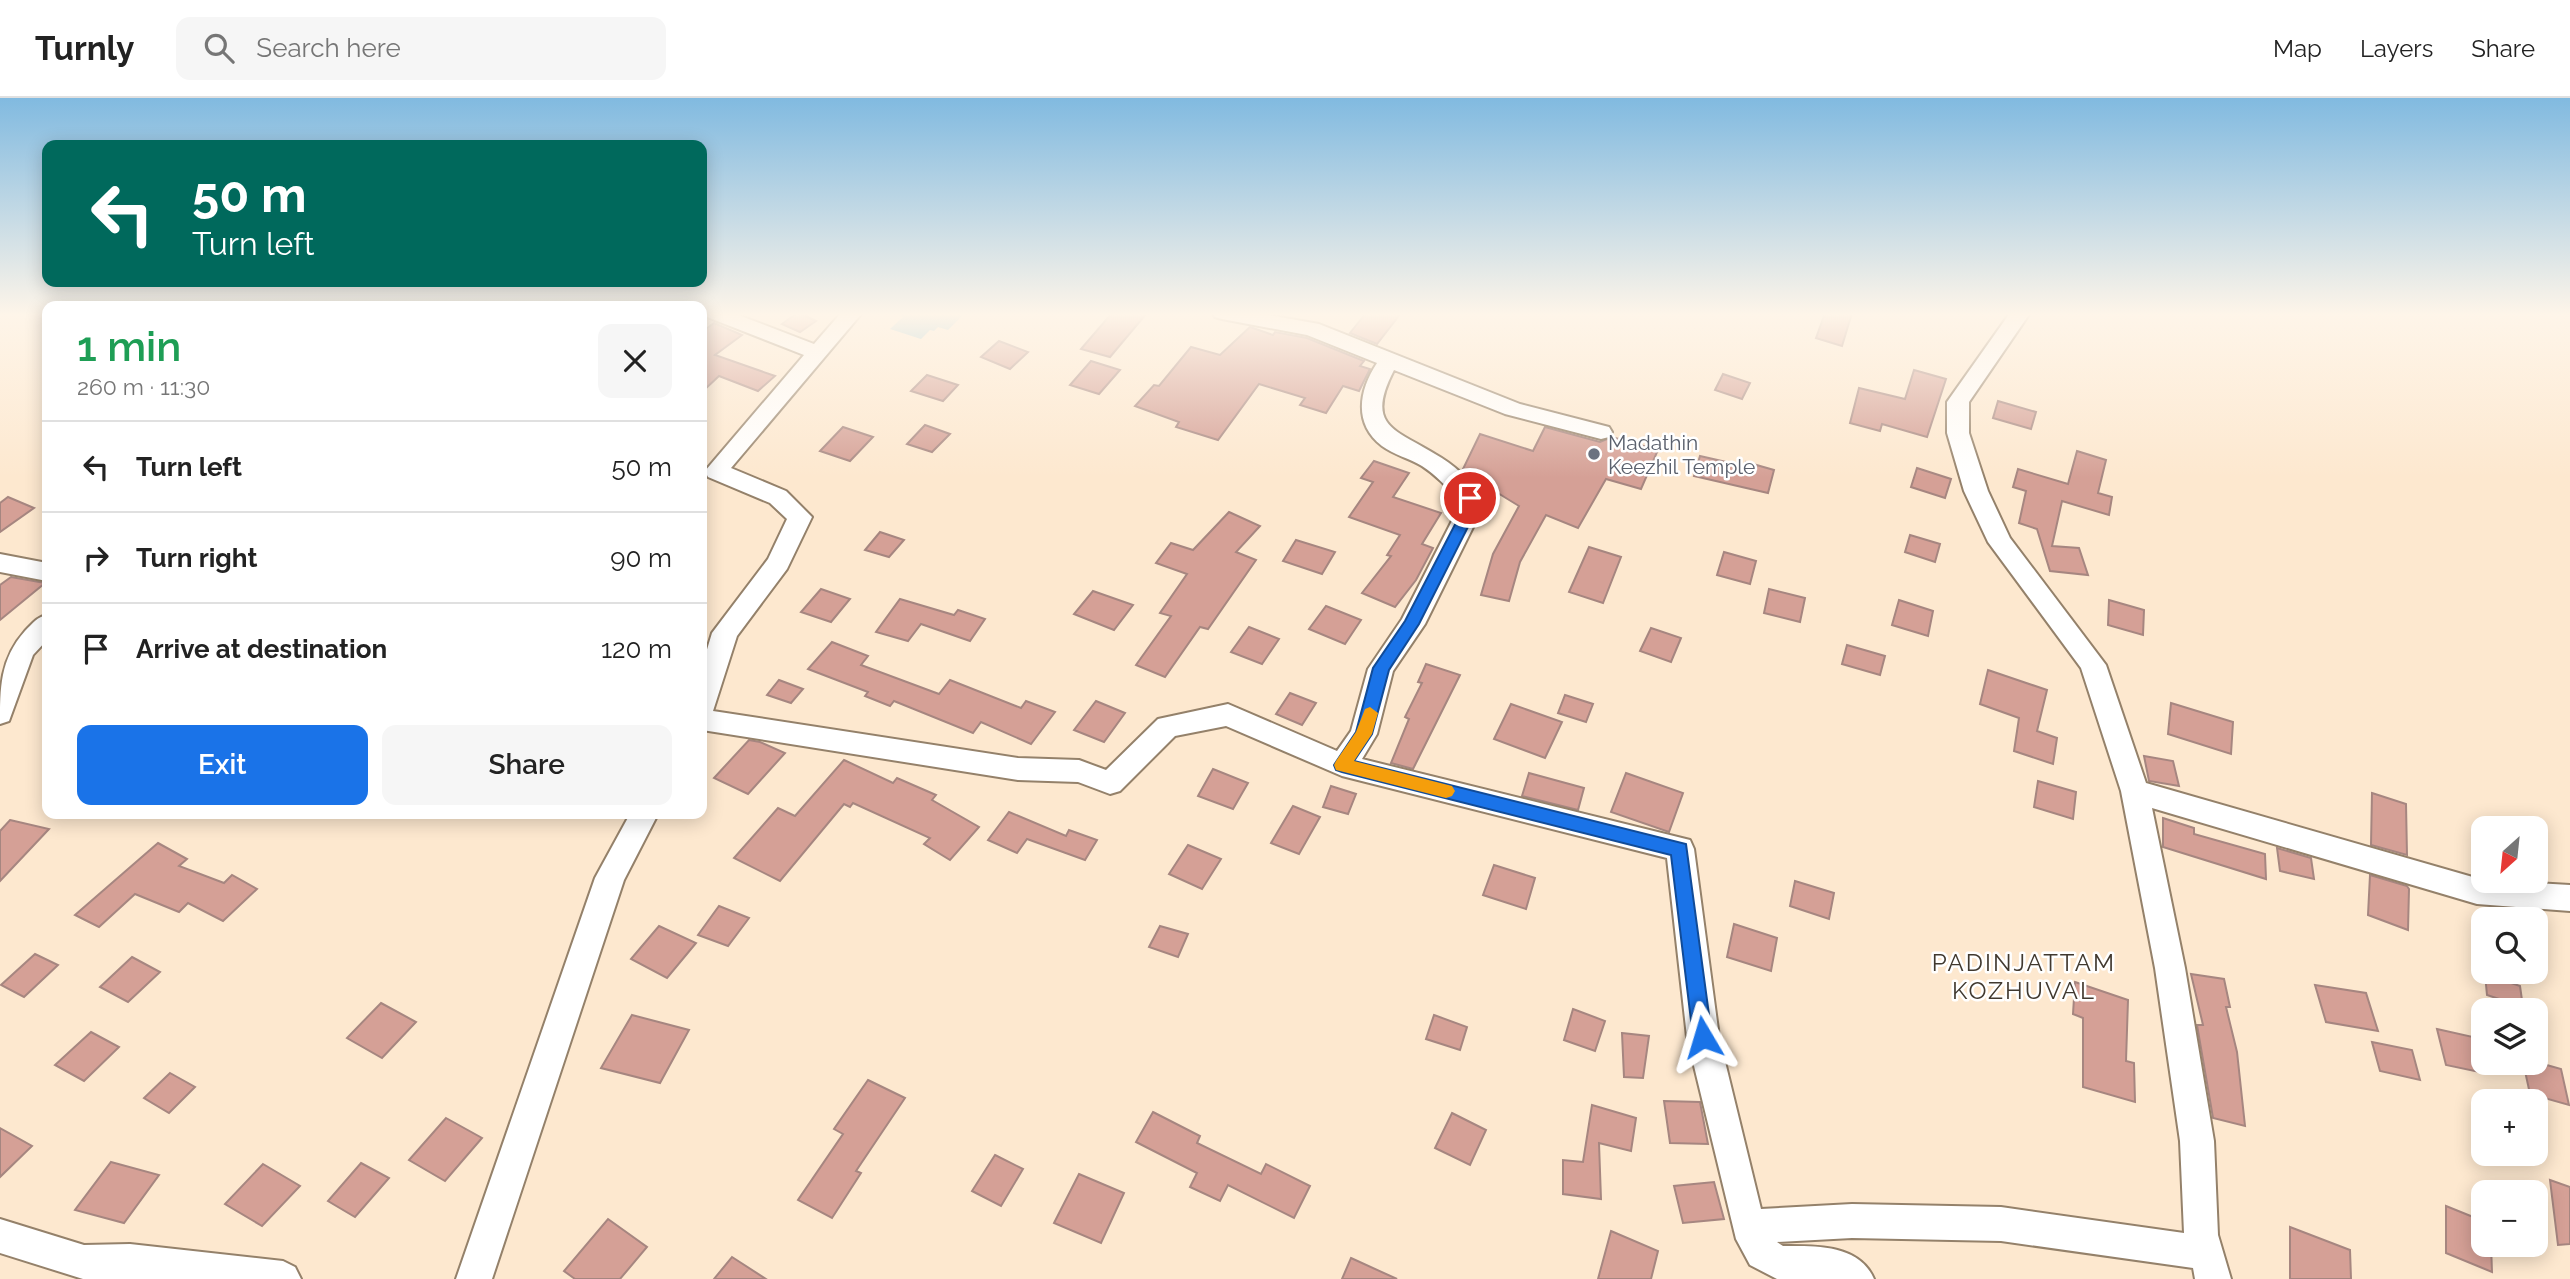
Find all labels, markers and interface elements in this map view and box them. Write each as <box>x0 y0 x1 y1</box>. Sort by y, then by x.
search box <box>176 17 666 80</box>
text: Turnly <box>35 29 134 68</box>
icon: search <box>200 29 238 67</box>
text: Search here <box>256 33 401 63</box>
text: Map <box>2273 34 2322 63</box>
text: Layers <box>2360 34 2433 63</box>
text: Share <box>2471 34 2535 63</box>
text: 50 m <box>192 166 307 223</box>
icon: left <box>77 168 168 259</box>
text: Turn left <box>192 225 314 262</box>
text: 1 min <box>77 322 181 371</box>
button: close <box>598 324 672 398</box>
text: 260 m · 11:30 <box>77 373 210 400</box>
place label: Madathin Keezhil Temple <box>1608 430 1755 479</box>
marker: Madathin Keezhil Temple <box>1586 446 1602 462</box>
icon: left <box>77 448 115 486</box>
text: Turn left <box>136 452 242 482</box>
text: 50 m <box>611 452 672 482</box>
pin <box>1440 468 1500 528</box>
icon: arrive <box>1451 479 1489 517</box>
icon: right <box>77 539 115 577</box>
text: Turn right <box>136 543 257 573</box>
text: 90 m <box>610 543 672 573</box>
icon: arrive <box>77 630 115 668</box>
text: Arrive at destination <box>136 634 387 664</box>
text: 120 m <box>601 634 672 664</box>
button: Exit <box>77 725 368 805</box>
button: Share <box>382 725 672 805</box>
north arrow <box>2471 816 2548 892</box>
map controls <box>2471 816 2548 1257</box>
button: search <box>2471 907 2548 984</box>
district label: PADINJATTAM KOZHUVAL <box>1932 948 2116 1005</box>
button: layers <box>2471 998 2548 1075</box>
position arrow <box>1666 1000 1740 1074</box>
button: + <box>2471 1089 2548 1166</box>
button: − <box>2471 1180 2548 1257</box>

